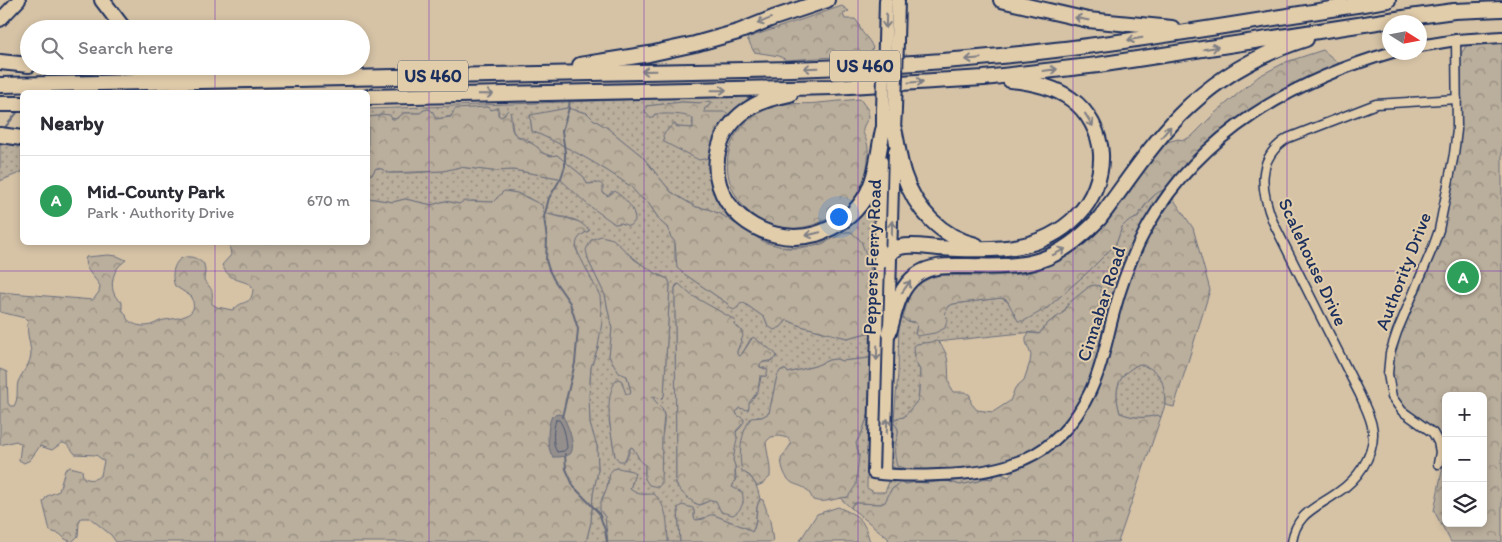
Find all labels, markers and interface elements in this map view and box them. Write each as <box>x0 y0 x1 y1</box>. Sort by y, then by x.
one-way arrow <box>881 13 890 29</box>
one-way arrow <box>1075 13 1091 23</box>
north arrow <box>1382 15 1427 60</box>
one-way arrow <box>757 17 772 26</box>
search box <box>20 20 370 75</box>
icon: search <box>38 34 66 62</box>
one-way arrow <box>1127 35 1143 45</box>
text: Search here <box>78 36 173 59</box>
one-way arrow <box>1203 42 1219 52</box>
road number: US 460 <box>830 50 900 82</box>
one-way arrow <box>966 54 982 63</box>
road number: US 460 <box>398 60 468 92</box>
one-way arrow <box>804 63 820 73</box>
one-way arrow <box>1042 65 1058 75</box>
one-way arrow <box>641 67 657 76</box>
one-way arrow <box>908 77 924 86</box>
one-way arrow <box>710 85 726 94</box>
one-way arrow <box>478 90 494 99</box>
text: Nearby <box>40 110 104 135</box>
one-way arrow <box>1085 112 1095 126</box>
one-way arrow <box>1160 126 1171 139</box>
street label: Peppers Ferry Road <box>858 179 886 335</box>
text: Mid-County Park <box>87 180 225 203</box>
text: A <box>51 191 61 210</box>
text: 670 m <box>307 191 350 210</box>
street label: Scalehouse Drive <box>1273 194 1353 330</box>
text: Park · Authority Drive <box>87 203 234 222</box>
your location <box>826 204 852 230</box>
street label: Authority Drive <box>1370 209 1436 333</box>
one-way arrow <box>887 221 897 237</box>
one-way arrow <box>805 230 821 239</box>
street label: Cinnabar Road <box>1072 244 1130 364</box>
one-way arrow <box>1051 247 1066 257</box>
pin: A <box>1447 258 1479 296</box>
one-way arrow <box>901 280 911 294</box>
one-way arrow <box>872 345 881 361</box>
map controls <box>1442 392 1487 527</box>
button: + <box>1442 392 1487 437</box>
one-way arrow <box>882 418 891 434</box>
button: − <box>1442 437 1487 482</box>
button: layers <box>1442 482 1487 527</box>

